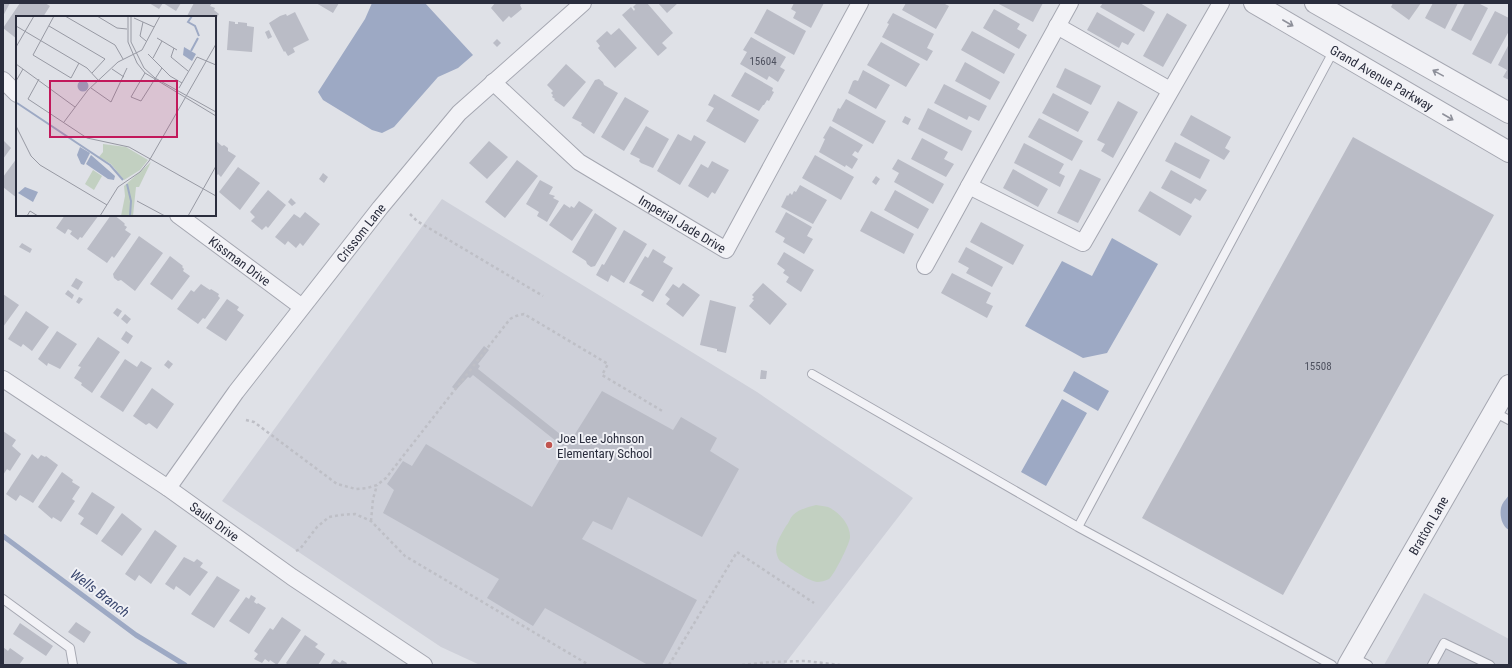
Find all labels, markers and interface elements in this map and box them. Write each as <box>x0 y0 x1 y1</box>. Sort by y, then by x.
inset map <box>16 16 216 216</box>
one-way arrow <box>1282 19 1294 27</box>
street label: Grand Avenue Parkway <box>1327 42 1436 114</box>
house number: 15604 <box>749 55 777 68</box>
one-way arrow <box>1433 68 1445 76</box>
one-way arrow <box>1442 113 1454 121</box>
street label: Imperial Jade Drive <box>636 193 728 256</box>
street label: Crissom Lane <box>334 201 389 265</box>
street label: Kissman Drive <box>206 233 273 289</box>
house number: 15508 <box>1304 360 1332 373</box>
place label: Joe Lee Johnson Elementary School <box>557 431 652 461</box>
marker: Joe Lee Johnson Elementary School <box>544 440 554 450</box>
street label: Bratton Lane <box>1406 494 1451 558</box>
street label: Sauls Drive <box>187 499 242 545</box>
water label: Wells Branch <box>68 566 132 620</box>

